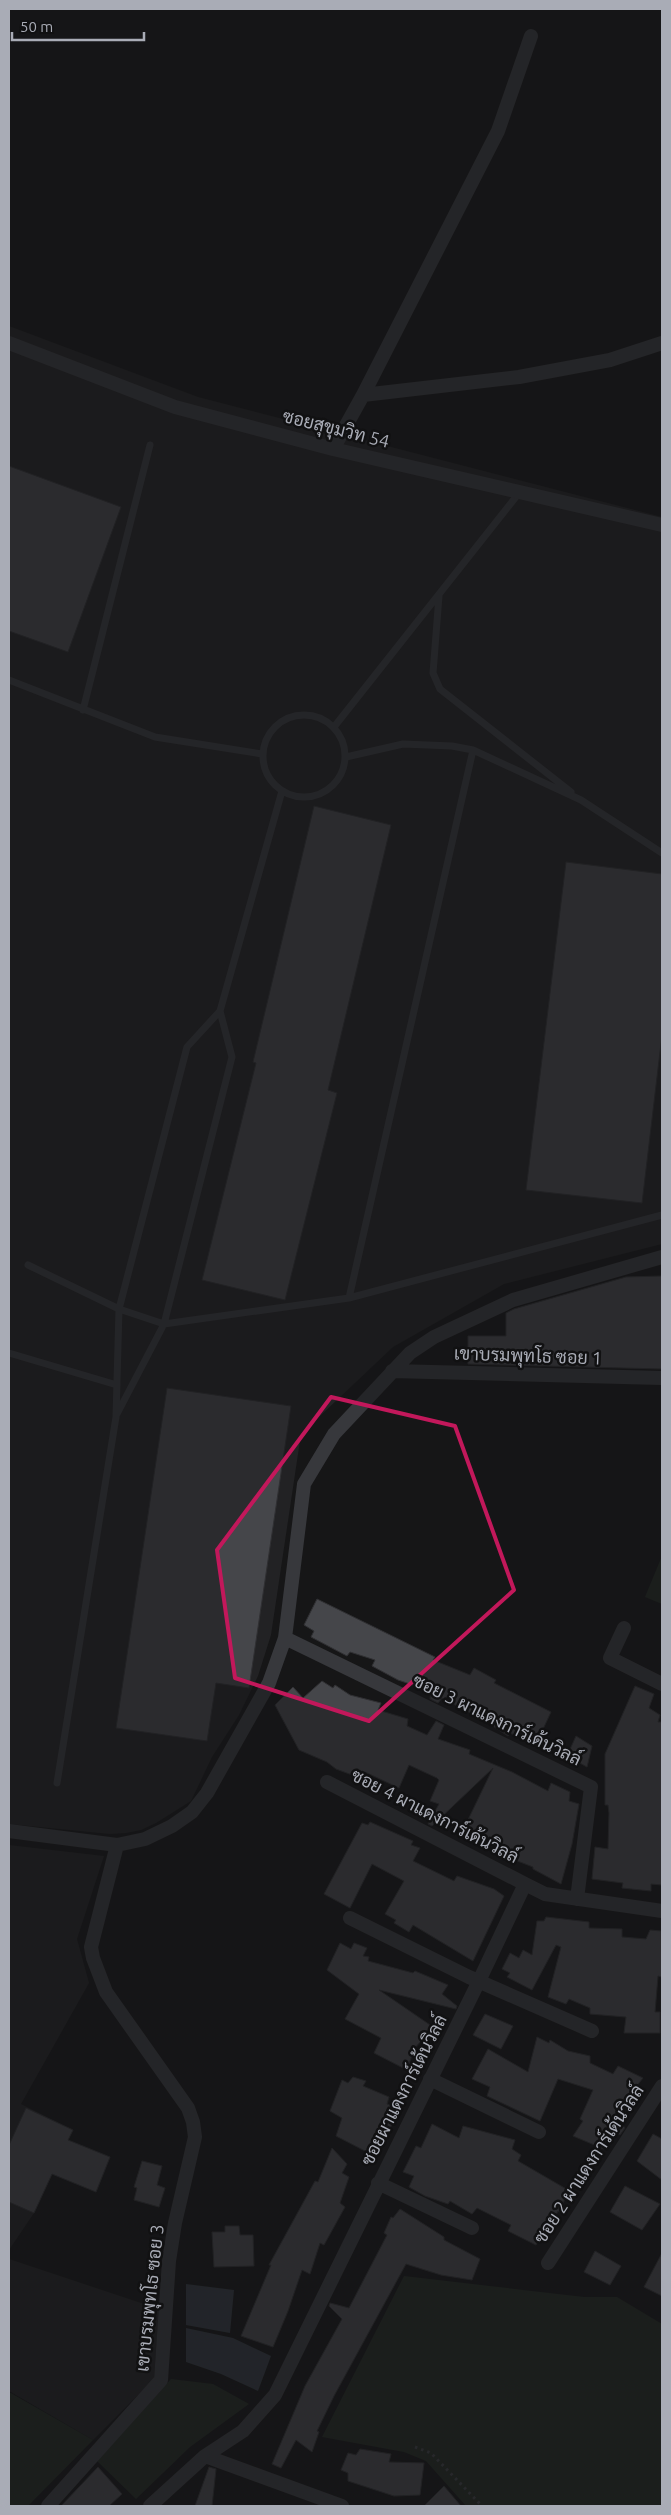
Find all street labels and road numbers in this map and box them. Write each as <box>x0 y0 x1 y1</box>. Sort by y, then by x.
street label: ซอยสุขุมวิท 54 <box>280 405 392 454</box>
street label: เขาบรมพุทโธ ซอย 1 <box>454 1340 602 1371</box>
street label: ซอย 3 ผาแดงการ์เด้นวิลล์ <box>410 1668 586 1769</box>
street label: ซอย 4 ผาแดงการ์เด้นวิลล์ <box>348 1762 523 1866</box>
street label: ซอยผาแดงการ์เด้นวิลล์ <box>355 2010 450 2168</box>
street label: ซอย 2 ผาแดงการ์เด้นวิลล์ <box>528 2079 647 2247</box>
street label: เขาบรมพุทโธ ซอย 3 <box>129 2223 170 2373</box>

